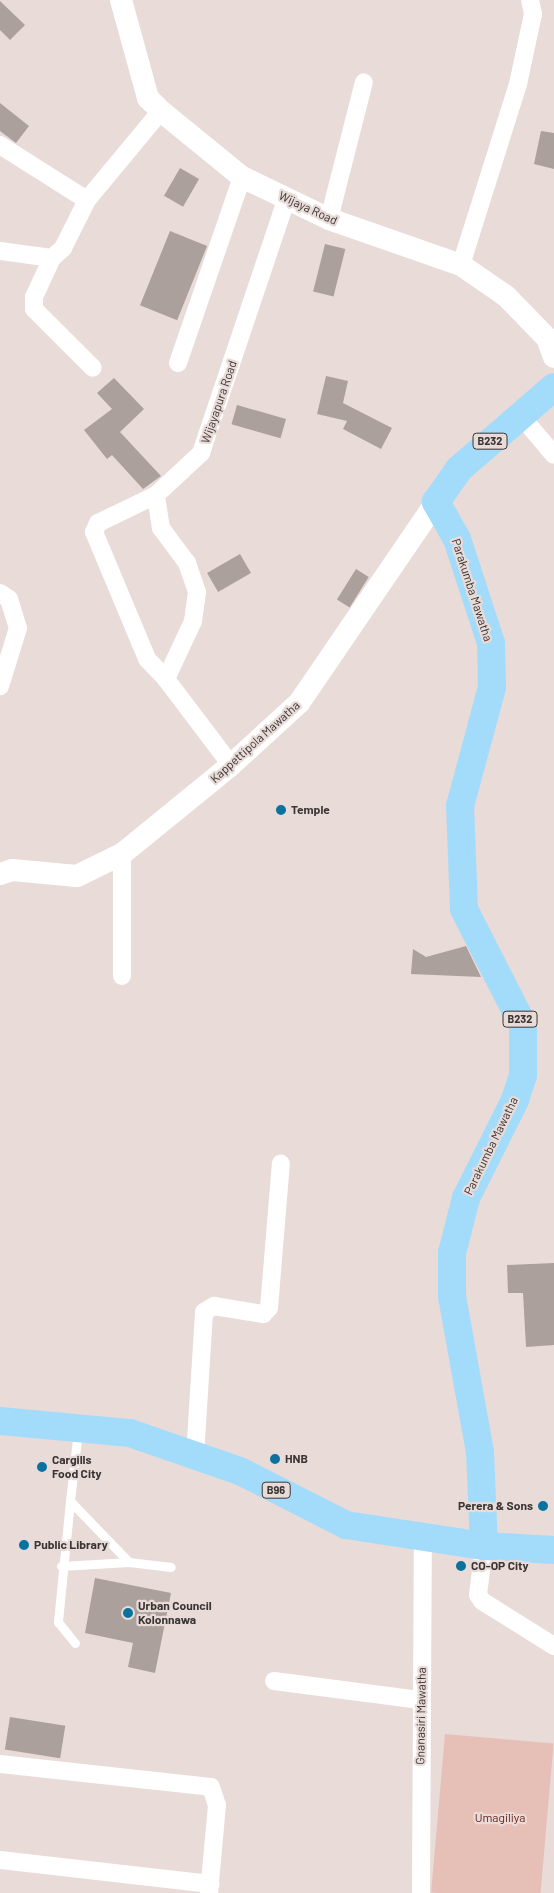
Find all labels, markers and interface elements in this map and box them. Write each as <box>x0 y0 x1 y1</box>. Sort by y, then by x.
street label: Wijaya Road <box>276 188 340 228</box>
street label: Wijayapura Road <box>198 359 240 445</box>
road number: B232 <box>472 432 508 450</box>
street label: Parakumba Mawatha <box>449 537 495 643</box>
street label: Kappettipola Mawatha <box>207 698 303 786</box>
place label: Temple <box>291 803 330 817</box>
marker: Temple <box>275 804 287 816</box>
road number: B232 <box>502 1011 538 1028</box>
street label: Parakumba Mawatha <box>461 1095 521 1197</box>
place label: HNB <box>285 1452 308 1466</box>
place label: Cargills Food City <box>52 1453 102 1481</box>
marker: HNB <box>269 1453 281 1465</box>
marker: Cargills Food City <box>36 1461 48 1473</box>
road number: B96 <box>261 1482 291 1498</box>
place label: Perera & Sons <box>458 1499 533 1513</box>
marker: Perera & Sons <box>537 1500 549 1512</box>
place label: Public Library <box>34 1538 108 1552</box>
marker: Public Library <box>18 1539 30 1551</box>
place label: CO-OP City <box>471 1559 529 1573</box>
marker: CO-OP City <box>455 1560 467 1572</box>
place label: Urban Council Kolonnawa <box>138 1599 212 1627</box>
marker: Urban Council Kolonnawa <box>122 1607 134 1619</box>
street label: Gnanasiri Mawatha <box>413 1667 429 1765</box>
park label: Umagiliya <box>475 1811 525 1825</box>

